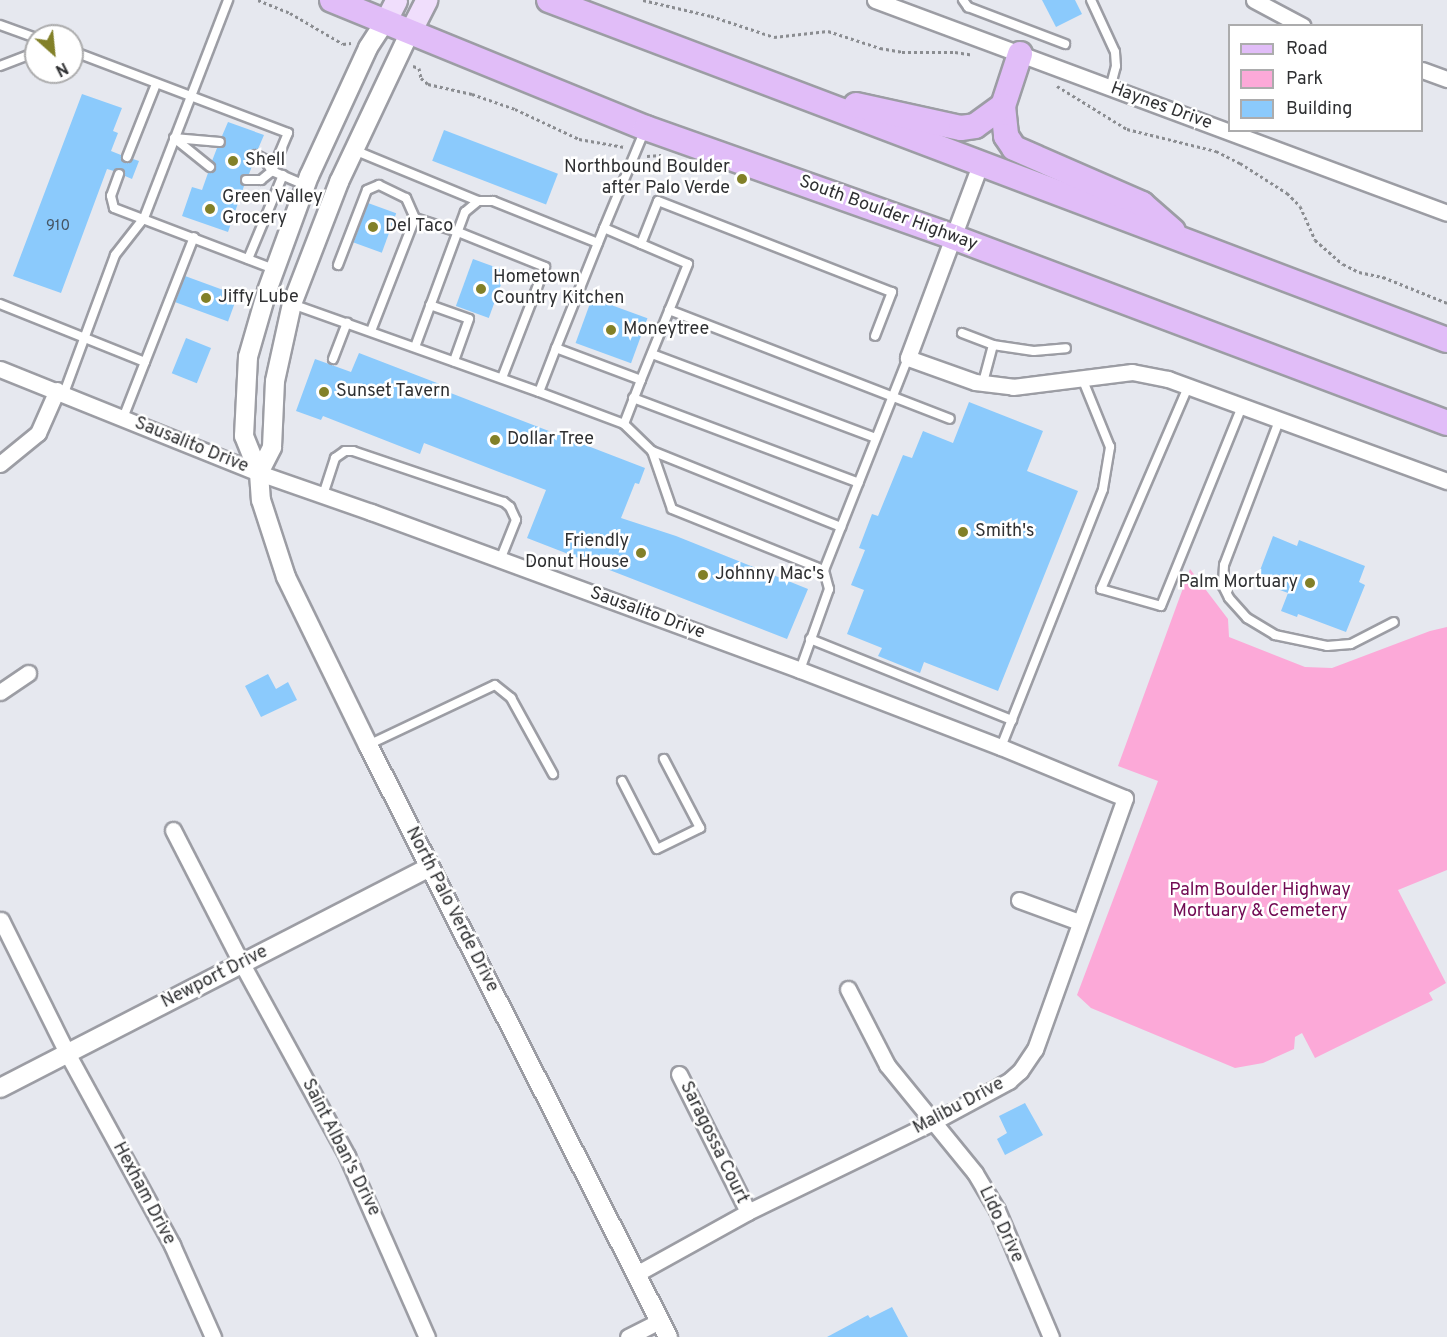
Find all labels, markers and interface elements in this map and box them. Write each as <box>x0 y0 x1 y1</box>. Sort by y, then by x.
north arrow <box>24 24 84 84</box>
legend <box>1228 24 1423 132</box>
text: Road <box>1286 38 1328 61</box>
text: N <box>52 57 71 80</box>
text: Park <box>1286 68 1323 91</box>
street label: Haynes Drive <box>1107 79 1215 135</box>
text: Building <box>1286 98 1352 121</box>
place label: Shell <box>245 150 285 172</box>
marker: Shell <box>226 154 240 168</box>
place label: Northbound Boulder after Palo Verde <box>564 158 730 201</box>
marker: Northbound Boulder after Palo Verde <box>735 172 749 186</box>
street label: South Boulder Highway <box>796 172 980 256</box>
place label: Green Valley Grocery <box>222 188 323 230</box>
marker: Green Valley Grocery <box>203 202 217 216</box>
place label: Del Taco <box>385 216 454 238</box>
house number: 910 <box>46 218 70 236</box>
marker: Del Taco <box>366 220 380 234</box>
place label: Hometown Country Kitchen <box>493 268 624 310</box>
marker: Hometown Country Kitchen <box>474 282 488 296</box>
place label: Jiffy Lube <box>218 287 299 309</box>
marker: Jiffy Lube <box>199 291 213 305</box>
place label: Moneytree <box>623 319 709 341</box>
marker: Moneytree <box>604 323 618 337</box>
place label: Sunset Tavern <box>336 381 451 403</box>
marker: Sunset Tavern <box>317 385 331 399</box>
street label: Sausalito Drive <box>131 413 251 479</box>
place label: Dollar Tree <box>507 429 595 451</box>
marker: Dollar Tree <box>488 433 502 447</box>
place label: Smith's <box>975 521 1034 543</box>
marker: Smith's <box>956 525 970 539</box>
place label: Friendly Donut House <box>525 532 629 574</box>
marker: Friendly Donut House <box>634 546 648 560</box>
place label: Johnny Mac's <box>715 564 824 586</box>
marker: Johnny Mac's <box>696 568 710 582</box>
place label: Palm Mortuary <box>1179 572 1298 594</box>
marker: Palm Mortuary <box>1303 576 1317 590</box>
street label: Sausalito Drive <box>586 583 708 645</box>
street label: North Palo Verde Drive <box>400 823 502 997</box>
park label: Palm Boulder Highway Mortuary & Cemetery <box>1169 881 1351 924</box>
street label: Newport Drive <box>158 942 272 1014</box>
street label: Malibu Drive <box>910 1074 1008 1140</box>
street label: Saint Alban's Drive <box>296 1075 384 1221</box>
street label: Saragossa Court <box>674 1078 752 1208</box>
street label: Hexham Drive <box>107 1139 179 1249</box>
street label: Lido Drive <box>973 1183 1027 1267</box>

